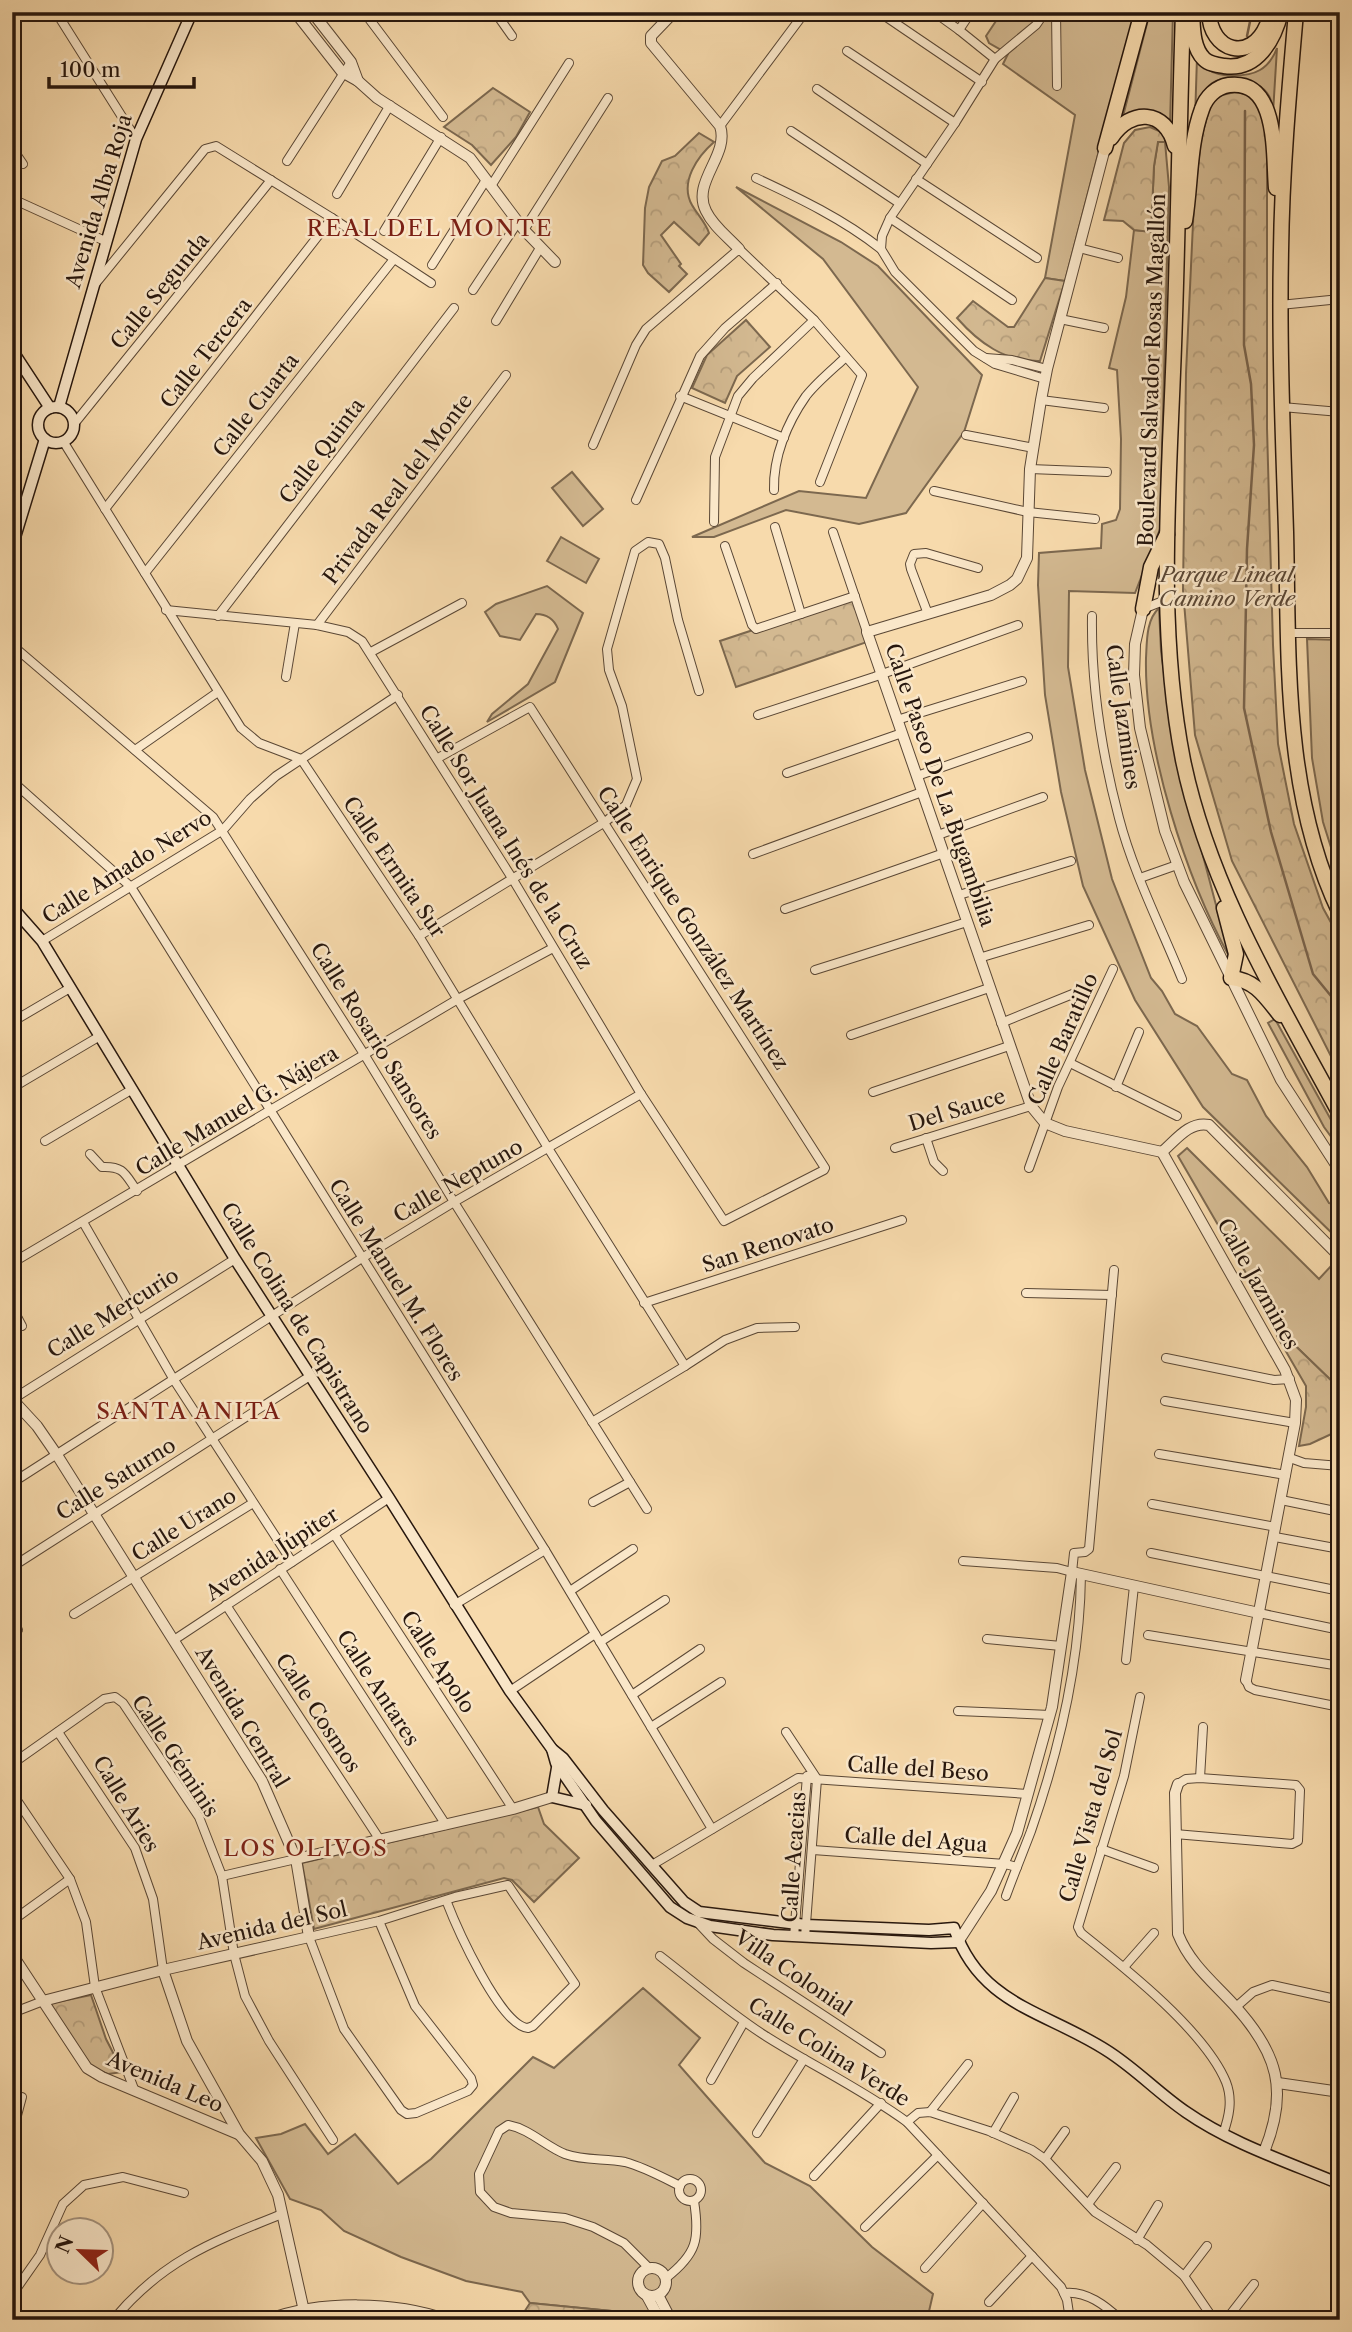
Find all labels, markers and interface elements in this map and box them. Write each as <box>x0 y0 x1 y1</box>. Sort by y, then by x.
scale bar <box>49 46 194 90</box>
text: 100 m <box>60 57 121 82</box>
street label: Avenida Alba Roja <box>60 110 137 292</box>
street label: Boulevard Salvador Rosas Magallón <box>1133 193 1170 547</box>
district label: REAL DEL MONTE <box>306 214 554 242</box>
street label: Calle Segunda <box>105 227 215 354</box>
street label: Calle Tercera <box>155 292 257 413</box>
street label: Calle Cuarta <box>207 347 304 462</box>
street label: Privada Real del Monte <box>318 388 477 589</box>
street label: Calle Quinta <box>274 392 370 508</box>
park label: Parque Lineal Camino Verde <box>1158 562 1296 611</box>
street label: Calle Paseo De La Bugambilia <box>880 640 1001 931</box>
street label: Calle Jazmines <box>1101 643 1146 791</box>
street label: Calle Sor Juana Inés de la Cruz <box>415 700 598 973</box>
street label: Calle Enrique González Martínez <box>592 781 795 1074</box>
street label: Calle Ermita Sur <box>338 792 451 942</box>
street label: Calle Amado Nervo <box>38 804 216 929</box>
street label: Calle Rosario Sansores <box>306 938 447 1144</box>
street label: Calle Baratillo <box>1022 969 1103 1109</box>
street label: Calle Manuel G. Nájera <box>131 1040 343 1181</box>
street label: Del Sauce <box>905 1083 1008 1136</box>
street label: Calle Neptuno <box>389 1133 527 1228</box>
street label: Calle Manuel M. Flores <box>324 1174 469 1385</box>
street label: Calle Colina de Capistrano <box>216 1198 379 1438</box>
street label: San Renovato <box>699 1211 837 1278</box>
street label: Calle Jazmines <box>1212 1214 1305 1354</box>
street label: Calle Mercurio <box>42 1262 183 1363</box>
district label: SANTA ANITA <box>96 1397 282 1425</box>
street label: Calle Saturno <box>51 1432 180 1525</box>
street label: Calle Urano <box>127 1483 241 1567</box>
street label: Avenida Júpiter <box>200 1501 343 1606</box>
street label: Calle Apolo <box>396 1606 481 1717</box>
street label: Calle Antares <box>332 1625 425 1750</box>
street label: Avenida Central <box>190 1641 294 1792</box>
street label: Calle Cosmos <box>271 1649 366 1777</box>
street label: Calle Géminis <box>127 1690 224 1821</box>
street label: Calle Vista del Sol <box>1054 1726 1127 1905</box>
street label: Calle Aries <box>88 1751 165 1856</box>
street label: Calle del Beso <box>846 1751 990 1786</box>
street label: Calle Acacias <box>776 1791 811 1923</box>
street label: Calle del Agua <box>844 1822 989 1857</box>
district label: LOS OLIVOS <box>223 1834 389 1862</box>
street label: Avenida del Sol <box>193 1896 350 1955</box>
street label: Villa Colonial <box>729 1924 856 2021</box>
street label: Calle Colina Verde <box>744 1992 915 2111</box>
street label: Avenida Leo <box>102 2045 227 2117</box>
north arrow <box>46 2216 116 2286</box>
text: N <box>51 2232 79 2257</box>

